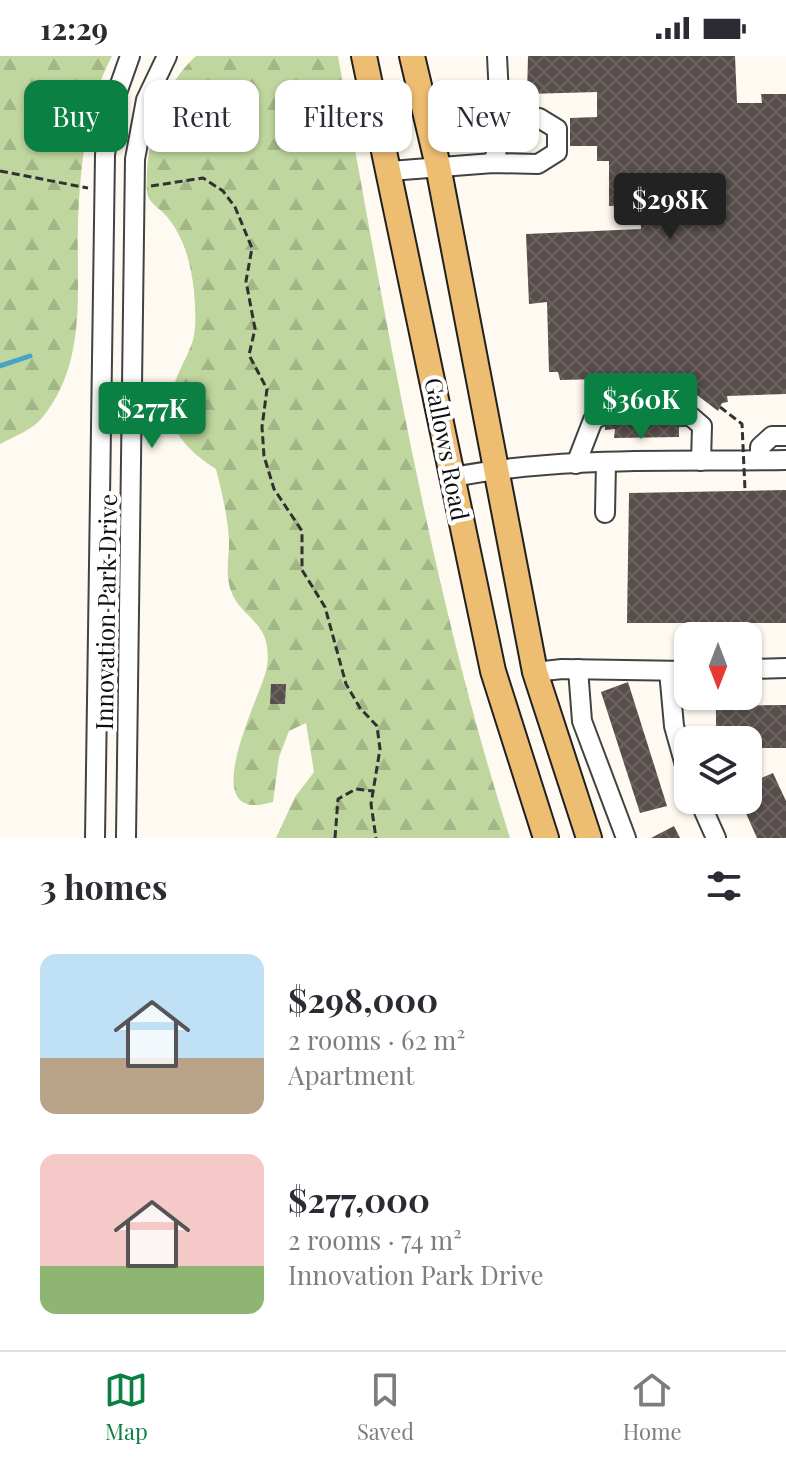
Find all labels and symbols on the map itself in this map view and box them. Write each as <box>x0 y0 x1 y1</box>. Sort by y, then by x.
pin: $298K <box>614 173 726 241</box>
pin: $360K <box>585 373 697 441</box>
street label: Gallows Road <box>418 375 478 523</box>
pin: $277K <box>96 382 208 450</box>
street label: Innovation Park Drive <box>87 494 123 730</box>
north arrow <box>674 622 762 710</box>

